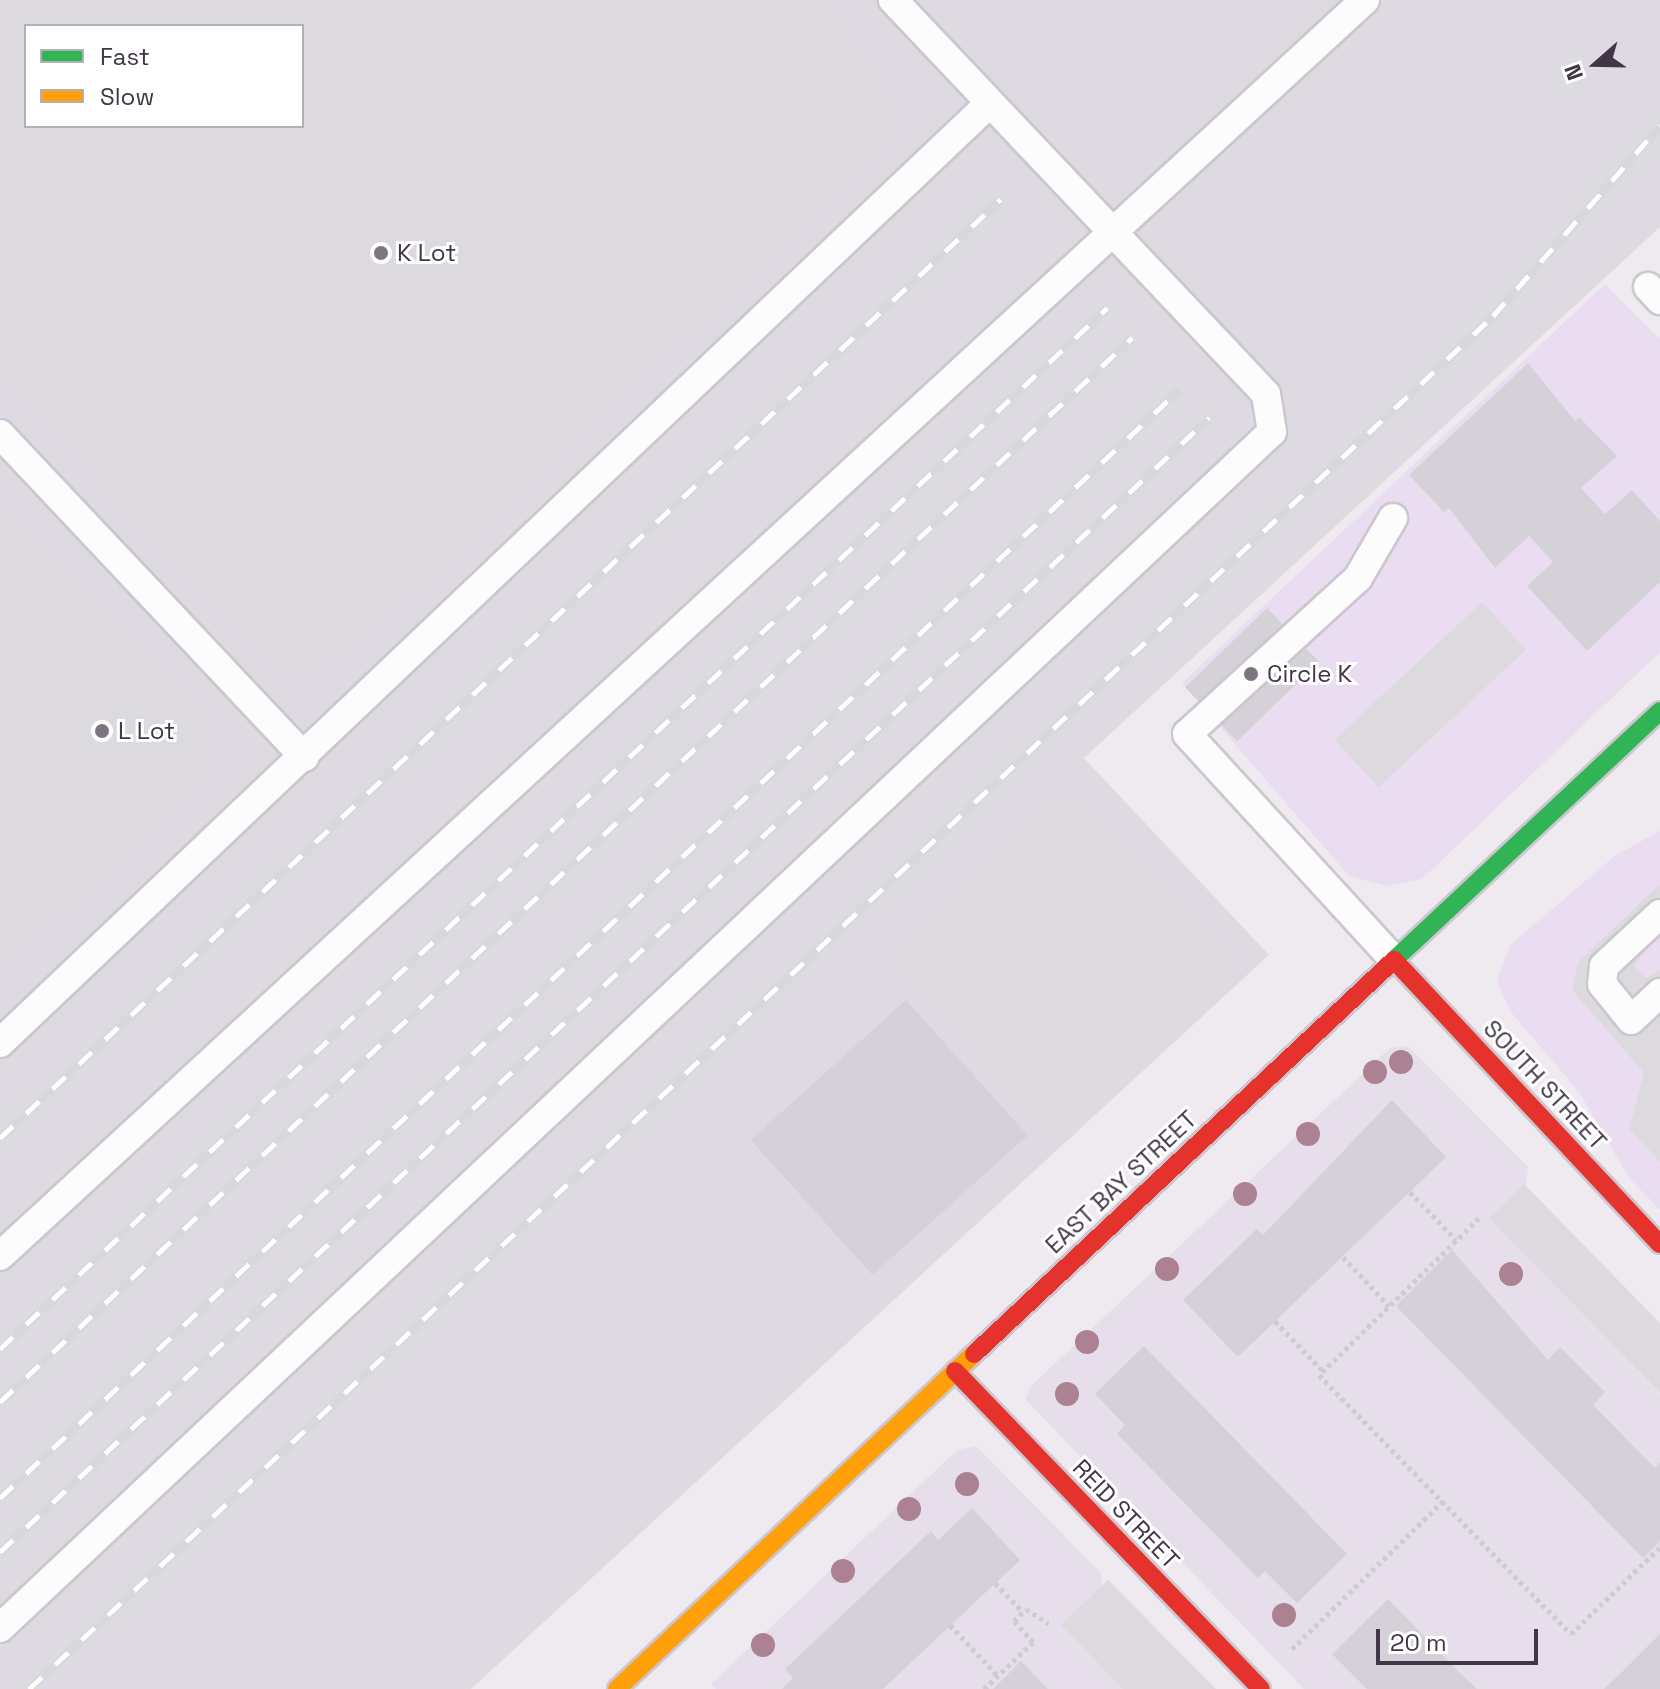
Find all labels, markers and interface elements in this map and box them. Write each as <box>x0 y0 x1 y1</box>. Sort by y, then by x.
legend <box>24 24 304 128</box>
north arrow <box>1556 24 1636 104</box>
text: Fast <box>100 41 150 72</box>
text: N <box>1558 60 1589 84</box>
text: Slow <box>100 81 154 112</box>
place label: K Lot <box>397 239 456 267</box>
marker: K Lot <box>372 244 390 262</box>
place label: Circle K <box>1267 660 1352 688</box>
marker: Circle K <box>1242 665 1260 683</box>
place label: L Lot <box>118 717 176 745</box>
marker: L Lot <box>93 722 111 740</box>
street label: SOUTH STREET <box>1477 1014 1613 1156</box>
street label: EAST BAY STREET <box>1039 1104 1203 1260</box>
street label: REID STREET <box>1067 1453 1185 1575</box>
scale bar <box>1380 1613 1542 1663</box>
text: 20 m <box>1390 1627 1447 1658</box>

